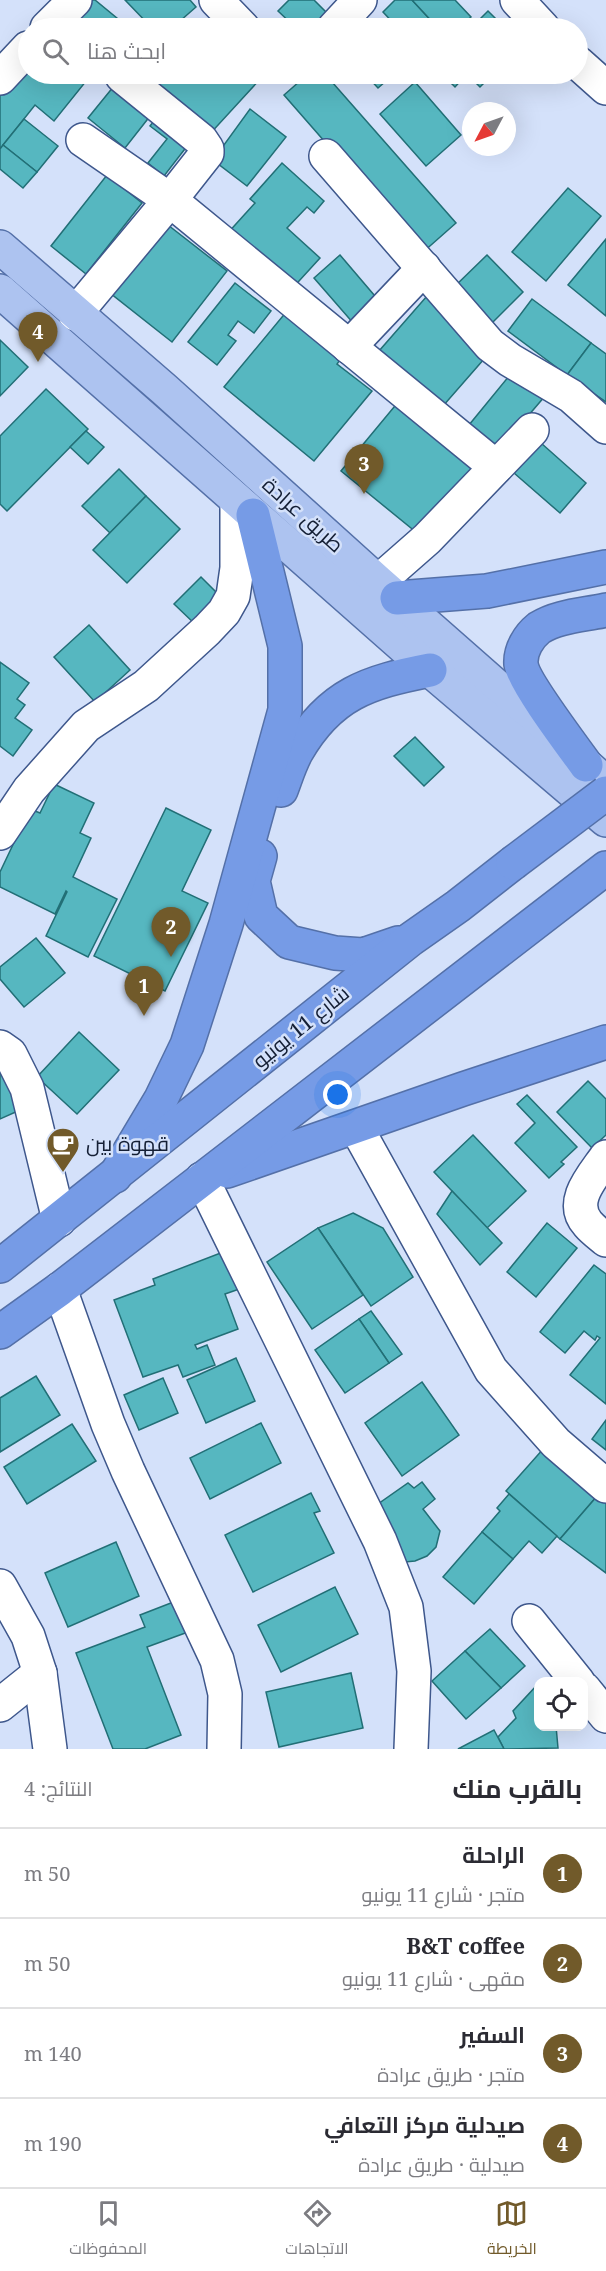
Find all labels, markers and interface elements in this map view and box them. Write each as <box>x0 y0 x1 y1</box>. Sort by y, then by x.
search box <box>18 18 588 84</box>
icon: search <box>39 35 72 68</box>
text: ابحث هنا <box>87 35 166 65</box>
north arrow <box>462 102 516 156</box>
pin: 4 <box>18 312 57 362</box>
pin: 3 <box>344 444 384 494</box>
street label: طريق عرادة <box>257 470 350 558</box>
pin: 2 <box>152 908 190 957</box>
pin: 1 <box>124 966 164 1016</box>
street label: شارع 11 يونيو <box>246 979 355 1075</box>
your location <box>323 1080 352 1109</box>
cafe icon: قهوة بين <box>45 1126 81 1173</box>
place label: قهوة بين <box>86 1129 169 1157</box>
map controls <box>534 1677 588 1731</box>
button: locate <box>534 1677 588 1731</box>
text: بالقرب منك <box>453 1770 582 1806</box>
text: النتائج: 4 <box>24 1775 93 1802</box>
text: الراحلة <box>462 1839 525 1869</box>
text: 50 m <box>24 1860 70 1887</box>
text: 1 <box>557 1860 568 1887</box>
text: متجر · شارع 11 يونيو <box>362 1881 525 1908</box>
text: B&T coffee <box>406 1930 525 1960</box>
text: 50 m <box>24 1950 70 1977</box>
text: 2 <box>557 1950 568 1977</box>
text: مقهى · شارع 11 يونيو <box>342 1965 525 1992</box>
text: السفير <box>460 2019 525 2049</box>
text: 140 m <box>24 2040 82 2067</box>
text: 3 <box>557 2040 568 2067</box>
text: متجر · طريق عرادة <box>377 2061 525 2088</box>
text: صيدلية مركز التعافي <box>324 2109 525 2139</box>
text: 190 m <box>24 2130 82 2157</box>
text: 4 <box>557 2130 568 2157</box>
text: صيدلية · طريق عرادة <box>358 2151 525 2178</box>
tab: المحفوظات <box>69 2197 147 2263</box>
tab: الاتجاهات <box>285 2197 349 2263</box>
tab: الخريطة <box>487 2197 537 2263</box>

